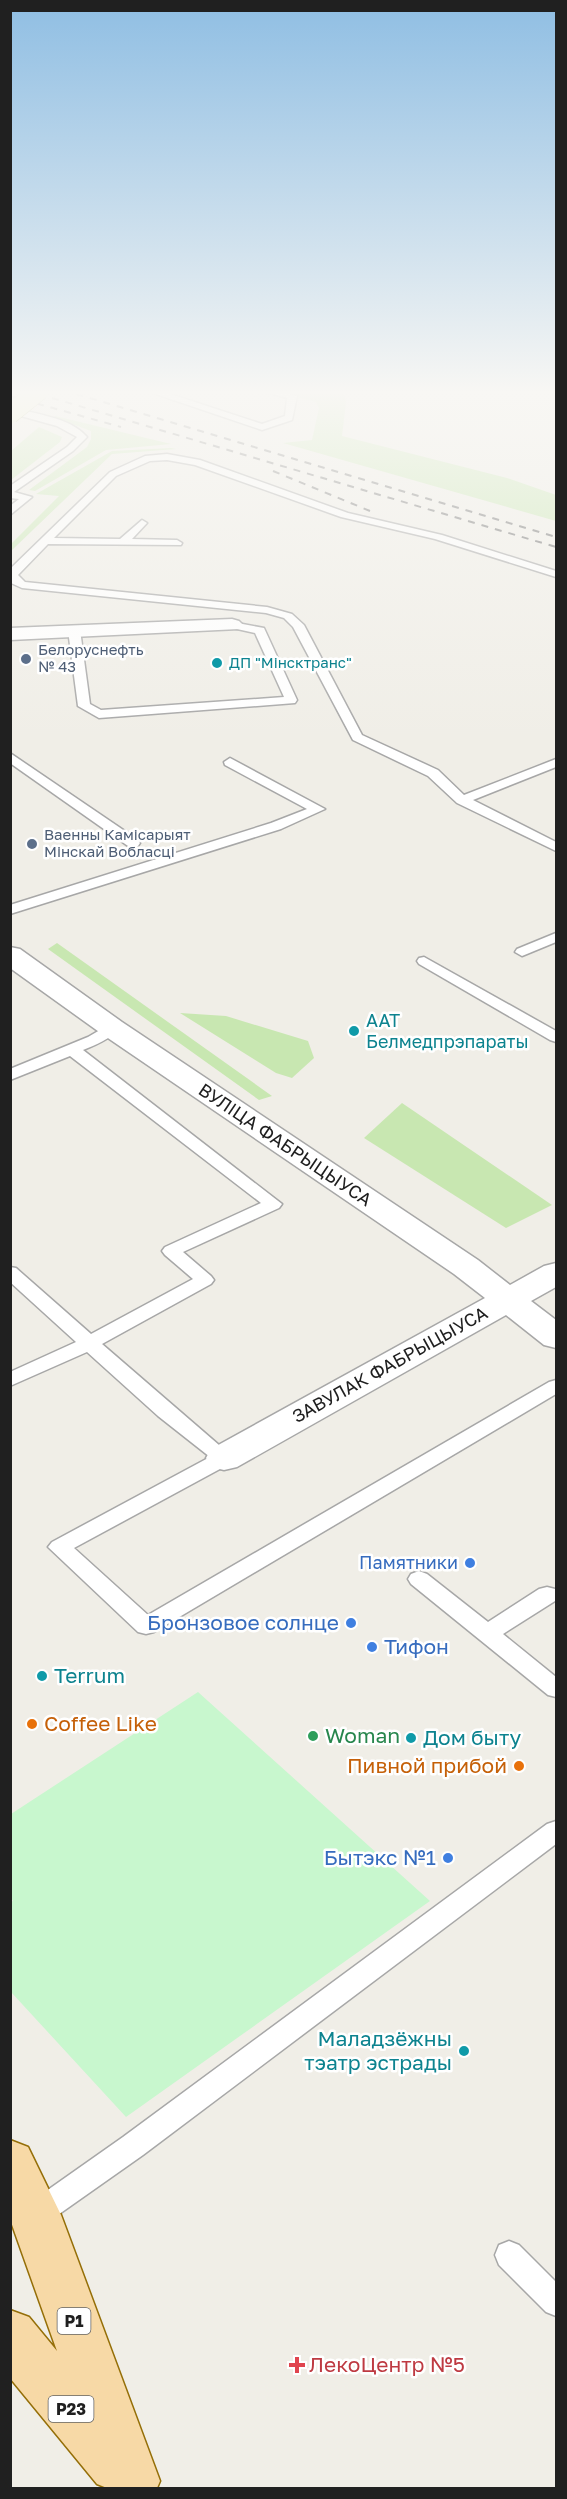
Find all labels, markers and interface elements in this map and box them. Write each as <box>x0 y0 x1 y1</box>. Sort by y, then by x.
place label: Белоруснефть № 43 <box>38 640 144 675</box>
marker: Белоруснефть № 43 <box>19 652 33 666</box>
place label: ДП "Мінсктранс" <box>229 653 352 671</box>
marker: ДП "Мінсктранс" <box>210 656 224 670</box>
place label: Ваенны Камісарыят Мінскай Вобласці <box>44 825 191 860</box>
marker: Ваенны Камісарыят Мінскай Вобласці <box>25 837 39 851</box>
place label: ААТ Белмедпрэпараты <box>366 1009 529 1052</box>
marker: ААТ Белмедпрэпараты <box>347 1024 361 1038</box>
street label: ВУЛІЦА ФАБРЫЦЫУСА <box>195 1078 376 1210</box>
street label: ЗАВУЛАК ФАБРЫЦЫУСА <box>288 1301 491 1427</box>
place label: Памятники <box>359 1551 458 1573</box>
marker: Памятники <box>463 1556 477 1570</box>
place label: Бронзовое солнце <box>147 1609 339 1635</box>
marker: Бронзовое солнце <box>344 1616 358 1630</box>
place label: Тифон <box>384 1633 449 1659</box>
marker: Тифон <box>365 1640 379 1654</box>
place label: Terrum <box>54 1662 125 1688</box>
marker: Terrum <box>35 1669 49 1683</box>
place label: Coffee Like <box>44 1710 157 1736</box>
marker: Coffee Like <box>25 1717 39 1731</box>
place label: Woman <box>325 1722 400 1748</box>
place label: Дом быту <box>423 1724 522 1750</box>
marker: Woman <box>306 1729 320 1743</box>
marker: Дом быту <box>404 1731 418 1745</box>
place label: Пивной прибой <box>347 1752 507 1778</box>
marker: Пивной прибой <box>512 1759 526 1773</box>
place label: Бытэкс №1 <box>324 1844 436 1870</box>
marker: Бытэкс №1 <box>441 1851 455 1865</box>
place label: Маладзёжны тэатр эстрады <box>304 2025 452 2075</box>
marker: Маладзёжны тэатр эстрады <box>457 2044 471 2058</box>
road number: Р1 <box>58 2308 90 2334</box>
place label: ЛекоЦентр №5 <box>309 2351 465 2377</box>
marker: ЛекоЦентр №5 <box>290 2358 304 2372</box>
road number: Р23 <box>48 2396 94 2422</box>

